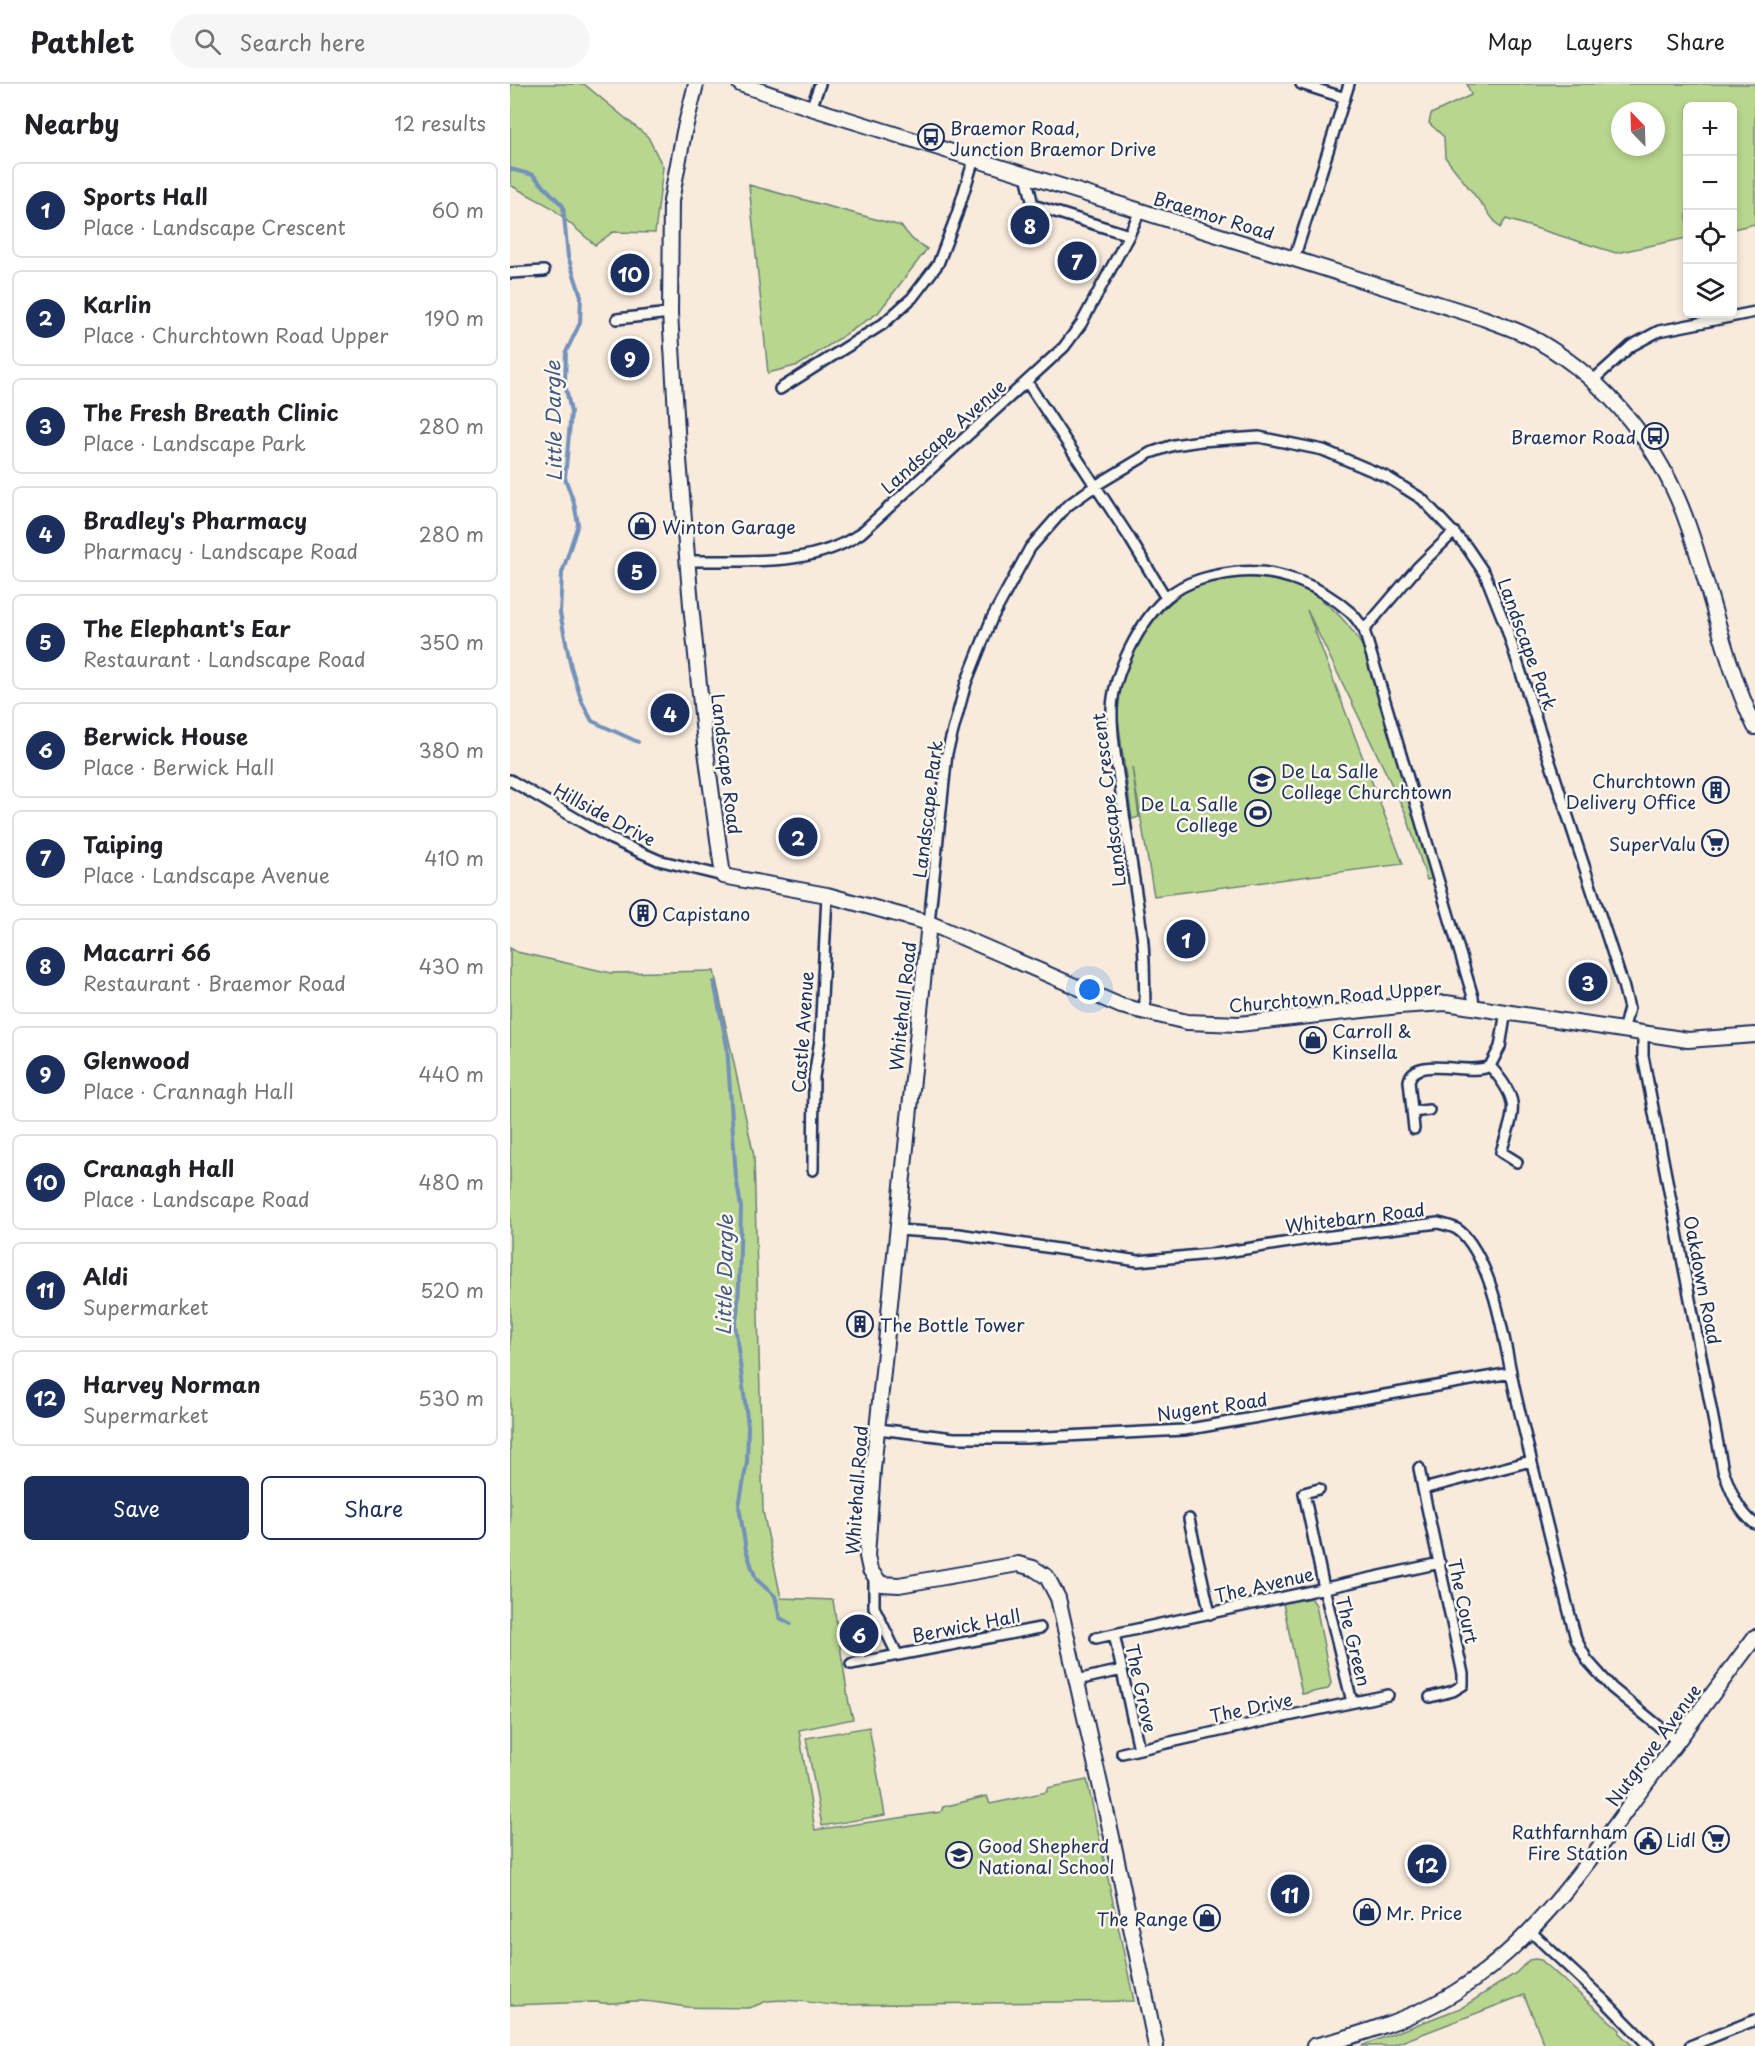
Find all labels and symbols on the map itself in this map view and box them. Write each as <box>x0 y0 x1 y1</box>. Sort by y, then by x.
north arrow <box>1611 102 1665 156</box>
place label: Braemor Road, Junction Braemor Drive <box>950 114 1156 162</box>
bus stop icon: Braemor Road, Junction Braemor Drive <box>916 122 946 152</box>
street label: Braemor Road <box>1150 184 1278 246</box>
pin: 8 <box>1010 202 1050 248</box>
pin: 7 <box>1058 238 1096 284</box>
pin: 10 <box>610 250 650 296</box>
pin: 9 <box>610 336 650 380</box>
water label: Little Dargle <box>537 360 569 482</box>
street label: Landscape Avenue <box>874 372 1012 500</box>
bus stop icon: Braemor Road <box>1640 421 1670 451</box>
place label: Braemor Road <box>1511 423 1636 450</box>
shop icon: Winton Garage <box>627 511 657 541</box>
place label: Winton Garage <box>662 513 796 540</box>
pin: 5 <box>618 548 656 594</box>
street label: Landscape Park <box>1492 574 1564 714</box>
pin: 4 <box>650 690 690 736</box>
street label: Landscape Road <box>705 692 749 836</box>
street label: Landscape Crescent <box>1084 712 1132 888</box>
street label: Landscape Park <box>905 738 949 880</box>
place label: De La Salle College Churchtown <box>1281 757 1452 805</box>
school or university icon: De La Salle College Churchtown <box>1247 765 1277 795</box>
place label: Churchtown Delivery Office <box>1566 767 1696 815</box>
building icon: Churchtown Delivery Office <box>1701 775 1731 805</box>
street label: Hillside Drive <box>549 776 661 852</box>
place label: De La Salle College <box>1140 790 1238 838</box>
sports icon: De La Salle College <box>1243 798 1273 828</box>
pin: 2 <box>778 814 818 860</box>
supermarket icon: SuperValu <box>1700 828 1730 858</box>
place label: SuperValu <box>1609 830 1696 857</box>
building icon: Capistano <box>628 898 658 928</box>
place label: Capistano <box>662 900 750 927</box>
pin: 1 <box>1166 916 1206 962</box>
street label: Whitehall Road <box>882 940 922 1072</box>
pin: 3 <box>1568 960 1608 1004</box>
street label: Castle Avenue <box>784 970 820 1094</box>
street label: Churchtown Road Upper <box>1228 973 1443 1019</box>
your location <box>1075 975 1104 1004</box>
place label: Carroll & Kinsella <box>1332 1017 1412 1065</box>
shop icon: Carroll & Kinsella <box>1298 1025 1328 1055</box>
street label: Whitebarn Road <box>1284 1195 1426 1239</box>
street label: Oakdown Road <box>1677 1213 1729 1347</box>
water label: Little Dargle <box>708 1214 740 1336</box>
building icon: The Bottle Tower <box>845 1309 875 1339</box>
place label: The Bottle Tower <box>880 1311 1025 1338</box>
street label: Nugent Road <box>1155 1385 1269 1427</box>
street label: Whitehall Road <box>838 1424 874 1556</box>
street label: The Court <box>1442 1556 1486 1646</box>
street label: The Avenue <box>1212 1559 1316 1609</box>
street label: The Green <box>1330 1593 1378 1689</box>
street label: Berwick Hall <box>910 1601 1022 1649</box>
pin: 6 <box>840 1612 878 1656</box>
street label: The Grove <box>1119 1641 1165 1735</box>
street label: Nutgrove Avenue <box>1599 1678 1707 1812</box>
street label: The Drive <box>1207 1685 1295 1729</box>
place label: Rathfarnham Fire Station <box>1512 1818 1628 1866</box>
supermarket icon: Lidl <box>1701 1824 1731 1854</box>
public building icon: Rathfarnham Fire Station <box>1633 1826 1663 1856</box>
place label: Lidl <box>1666 1826 1696 1853</box>
place label: Good Shepherd National School <box>978 1832 1114 1880</box>
school or university icon: Good Shepherd National School <box>944 1840 974 1870</box>
pin: 12 <box>1408 1842 1446 1886</box>
pin: 11 <box>1270 1872 1310 1916</box>
shop icon: Mr. Price <box>1352 1897 1382 1927</box>
place label: Mr. Price <box>1386 1899 1462 1926</box>
shop icon: The Range <box>1192 1903 1222 1933</box>
place label: The Range <box>1097 1905 1188 1932</box>

